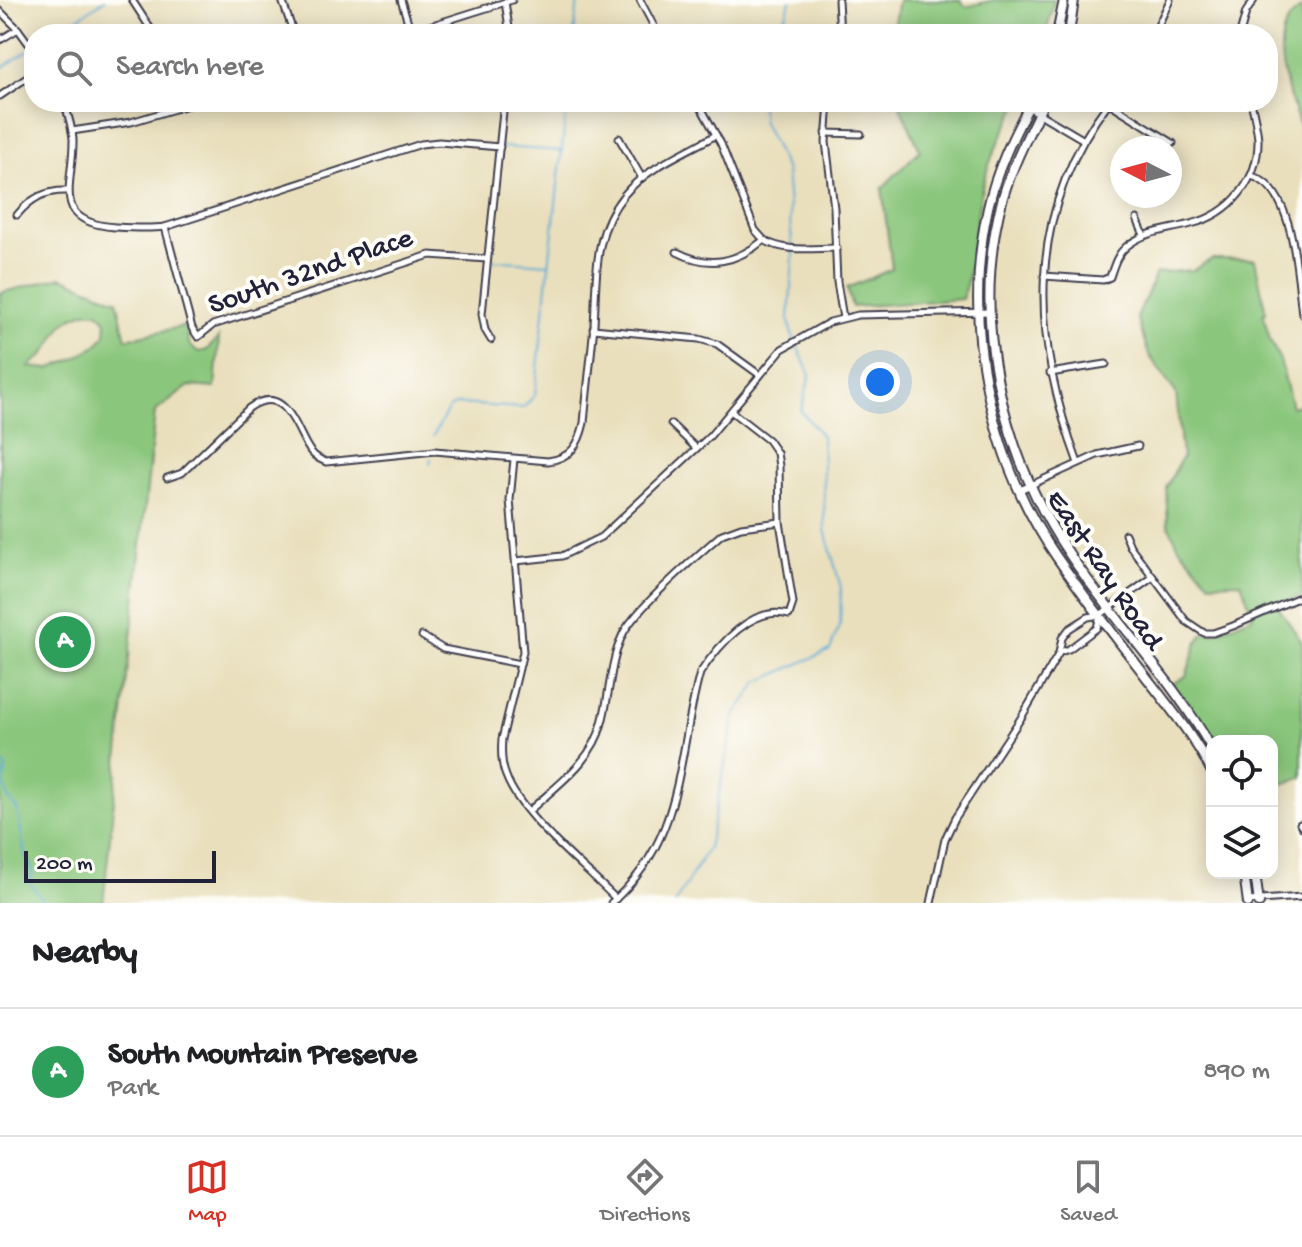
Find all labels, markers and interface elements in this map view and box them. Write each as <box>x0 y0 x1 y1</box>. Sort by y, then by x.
search box <box>24 24 1278 112</box>
icon: search <box>52 46 96 90</box>
text: Search here <box>116 51 264 86</box>
north arrow <box>1110 136 1182 208</box>
street label: South 32nd Place <box>204 221 418 324</box>
your location <box>860 362 900 402</box>
street label: East Ray Road <box>1037 484 1171 660</box>
pin: A <box>39 612 91 672</box>
map controls <box>1206 735 1278 879</box>
button: locate <box>1206 735 1278 807</box>
button: layers <box>1206 807 1278 879</box>
scale bar <box>24 847 216 883</box>
text: 200 m <box>36 852 93 878</box>
text: Nearby <box>32 935 137 975</box>
text: South Mountain Preserve <box>108 1039 417 1074</box>
text: A <box>50 1057 66 1088</box>
text: 890 m <box>1203 1057 1270 1088</box>
text: Park <box>108 1074 158 1105</box>
tab: Map <box>185 1155 229 1229</box>
tab: Directions <box>600 1155 690 1229</box>
tab: Saved <box>1060 1155 1117 1229</box>

